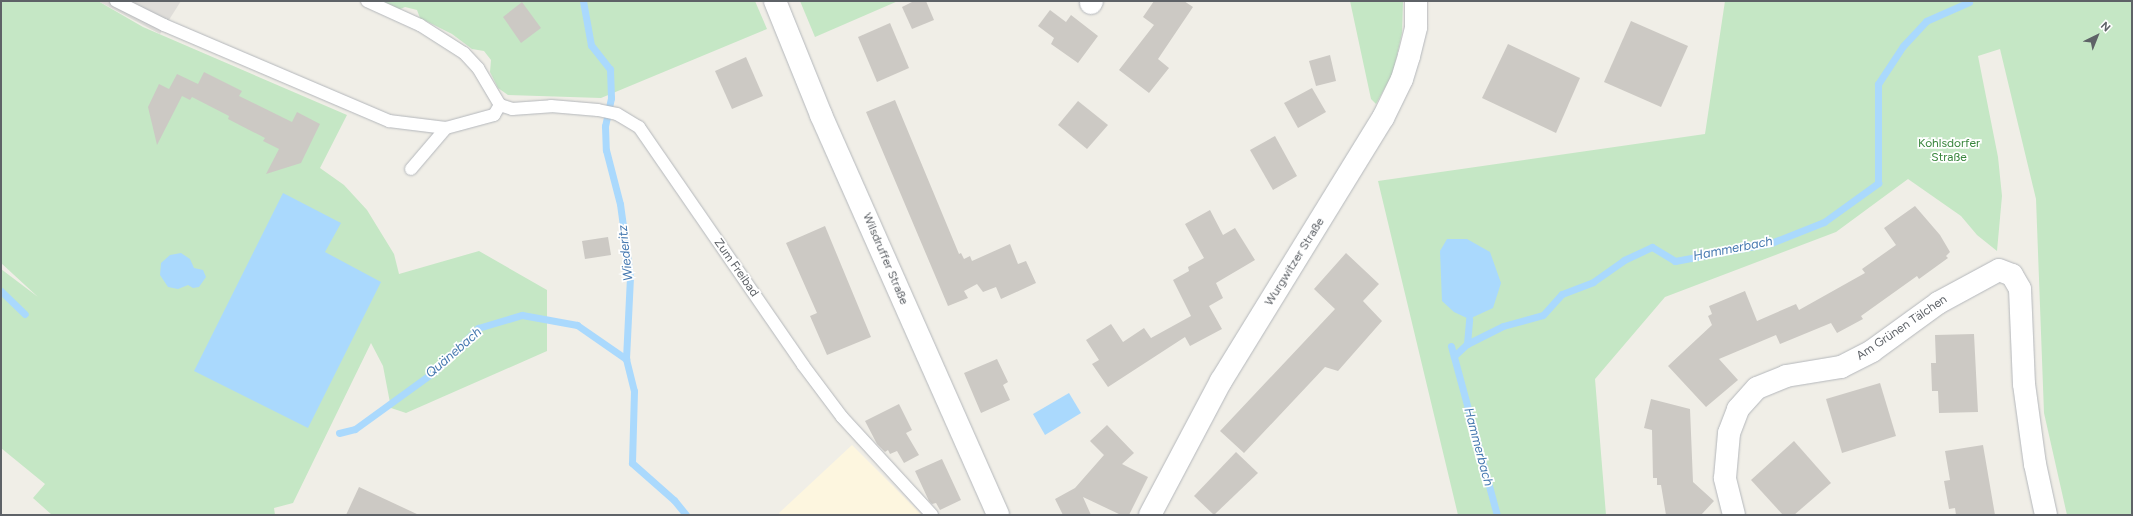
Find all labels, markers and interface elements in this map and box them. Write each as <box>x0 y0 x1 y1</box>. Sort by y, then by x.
north arrow <box>2077 16 2117 56</box>
text: N <box>2098 19 2113 35</box>
park label: Kohlsdorfer Straße <box>1918 137 1980 165</box>
street label: Wilsdruffer Straße <box>859 211 911 307</box>
street label: Wurgwitzer Straße <box>1262 215 1328 309</box>
water label: Wiederitz <box>615 224 637 282</box>
water label: Hammerbach <box>1692 234 1774 264</box>
street label: Zum Freibad <box>711 236 761 300</box>
street label: Am Grünen Tälchen <box>1854 292 1950 364</box>
water label: Quänebach <box>423 324 485 382</box>
water label: Hammerbach <box>1460 406 1496 488</box>

